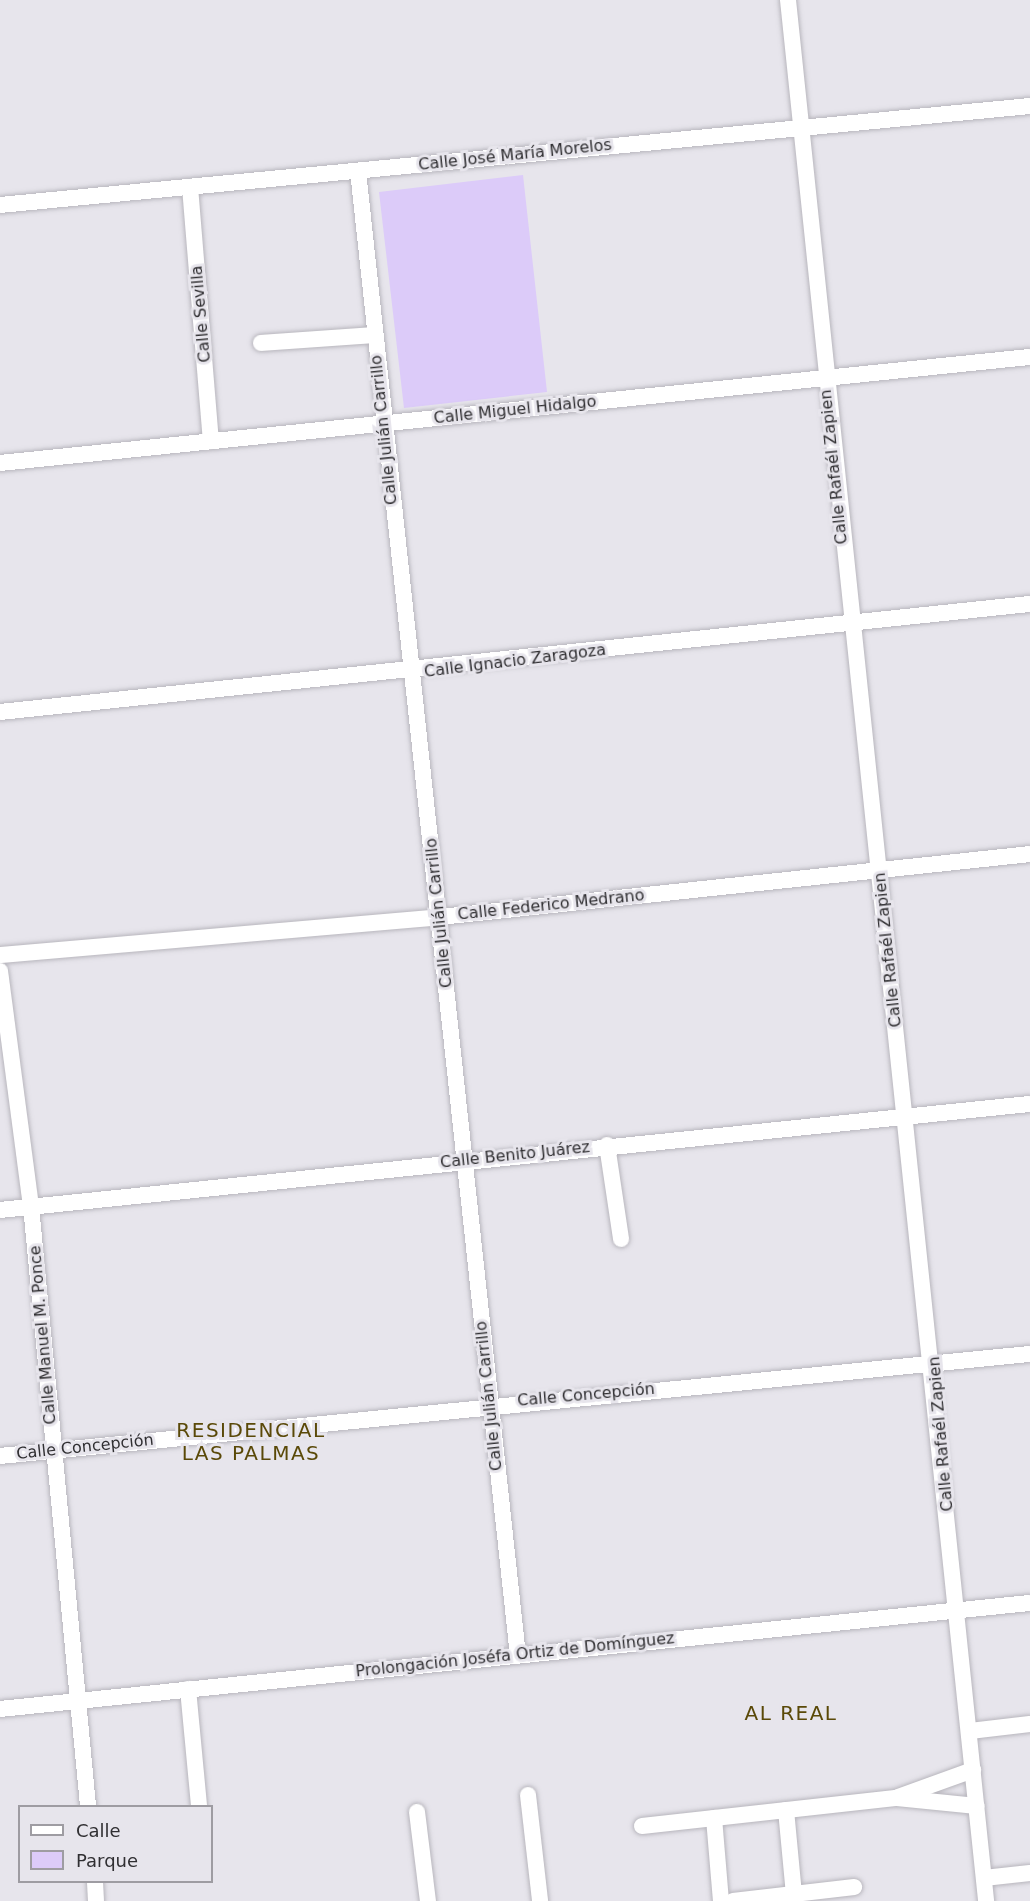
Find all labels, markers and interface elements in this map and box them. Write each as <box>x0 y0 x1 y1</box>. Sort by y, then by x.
street label: Calle José María Morelos <box>417 135 613 175</box>
street label: Calle Sevilla <box>187 265 215 363</box>
street label: Calle Julián Carrillo <box>367 354 401 506</box>
street label: Calle Rafaél Zapien <box>816 389 852 545</box>
street label: Calle Miguel Hidalgo <box>433 392 597 428</box>
street label: Calle Ignacio Zaragoza <box>423 640 607 682</box>
street label: Calle Julián Carrillo <box>422 837 456 989</box>
street label: Calle Rafaél Zapien <box>870 872 906 1028</box>
street label: Calle Federico Medrano <box>457 886 645 924</box>
street label: Calle Benito Juárez <box>439 1138 591 1172</box>
street label: Calle Manuel M. Ponce <box>26 1245 60 1425</box>
street label: Calle Julián Carrillo <box>472 1320 506 1472</box>
street label: Calle Rafaél Zapien <box>925 1356 957 1512</box>
street label: Calle Concepción <box>516 1379 656 1411</box>
district label: RESIDENCIAL LAS PALMAS <box>176 1418 326 1465</box>
street label: Calle Concepción <box>15 1430 155 1464</box>
street label: Prolongación Joséfa Ortiz de Domínguez <box>355 1629 675 1681</box>
district label: AL REAL <box>744 1701 838 1725</box>
legend <box>18 1805 213 1883</box>
text: Calle <box>76 1820 121 1841</box>
text: Parque <box>76 1850 138 1871</box>

